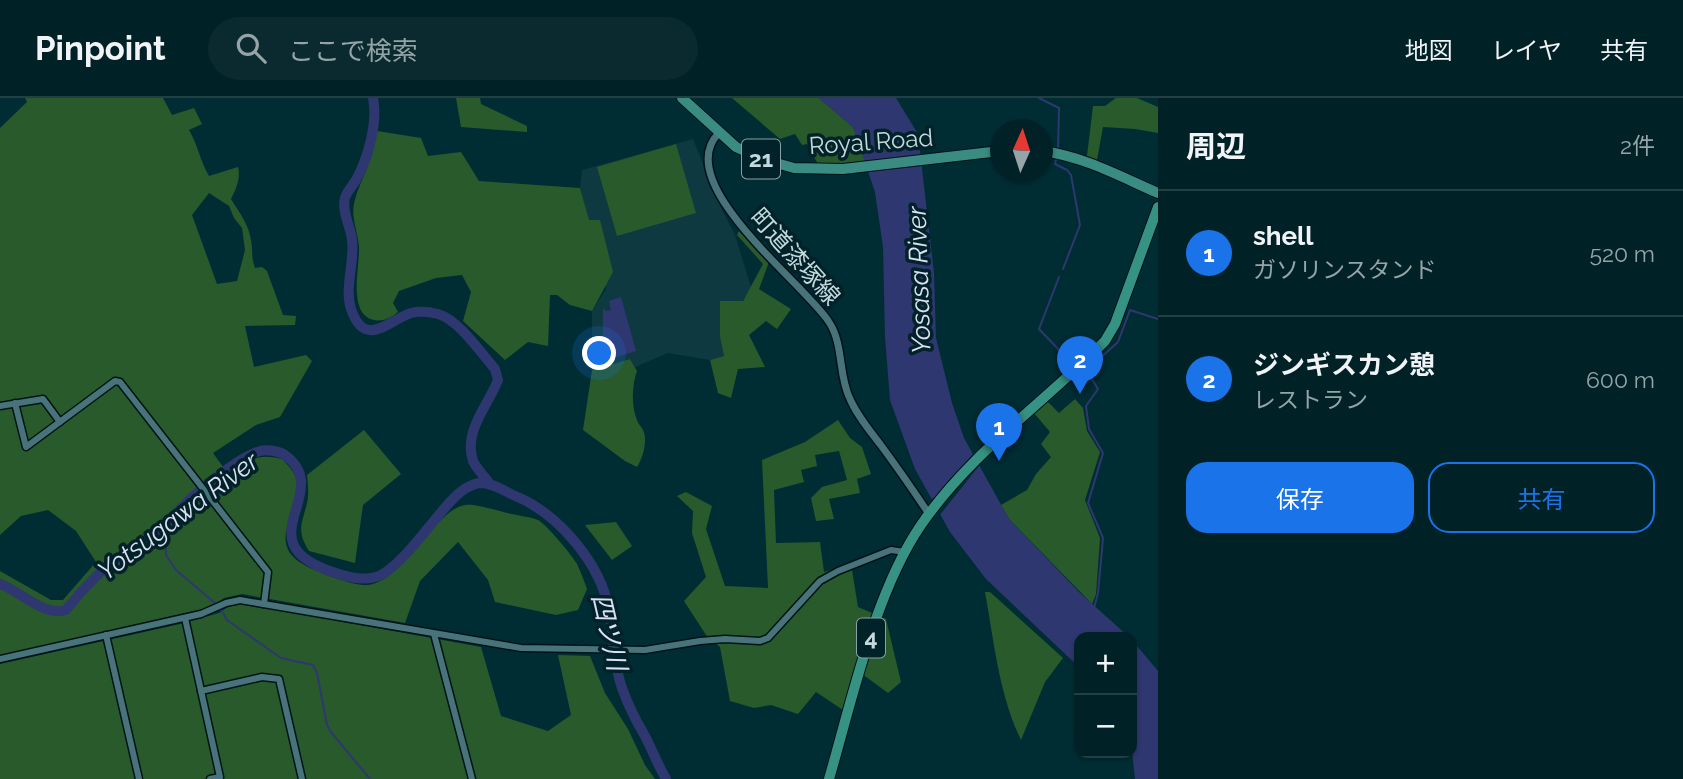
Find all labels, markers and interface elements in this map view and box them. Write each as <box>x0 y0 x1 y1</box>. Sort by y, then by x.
search box <box>208 17 698 80</box>
text: Pinpoint <box>35 29 166 68</box>
icon: search <box>232 29 270 67</box>
text: ここで検索 <box>288 36 418 66</box>
text: 地図 <box>1405 36 1453 65</box>
text: レイヤ <box>1491 36 1562 65</box>
text: 共有 <box>1600 36 1648 65</box>
north arrow <box>990 119 1053 182</box>
street label: Royal Road <box>808 123 934 160</box>
text: 周辺 <box>1186 129 1246 164</box>
text: 2件 <box>1620 132 1655 159</box>
road number: 21 <box>742 139 780 178</box>
street label: 町道漆塚線 <box>744 202 846 311</box>
water label: Yosasa River <box>901 205 937 354</box>
text: shell <box>1253 221 1314 251</box>
text: 1 <box>1203 240 1215 267</box>
text: 520 m <box>1589 240 1655 267</box>
text: ガソリンスタンド <box>1253 256 1437 283</box>
your location <box>582 336 616 370</box>
pin: 2 <box>1057 336 1103 394</box>
text: ジンギスカン憩 <box>1253 350 1435 380</box>
text: 2 <box>1203 366 1215 393</box>
text: 600 m <box>1586 366 1655 393</box>
text: レストラン <box>1253 386 1368 413</box>
pin: 1 <box>976 403 1022 461</box>
water label: Yotsugawa River <box>92 445 265 586</box>
button: 保存 <box>1186 462 1414 533</box>
button: 共有 <box>1428 462 1655 533</box>
water label: 四ツ川 <box>586 591 633 676</box>
road number: 4 <box>857 618 885 658</box>
map controls <box>1074 632 1137 758</box>
button: + <box>1074 632 1137 695</box>
button: − <box>1074 695 1137 758</box>

